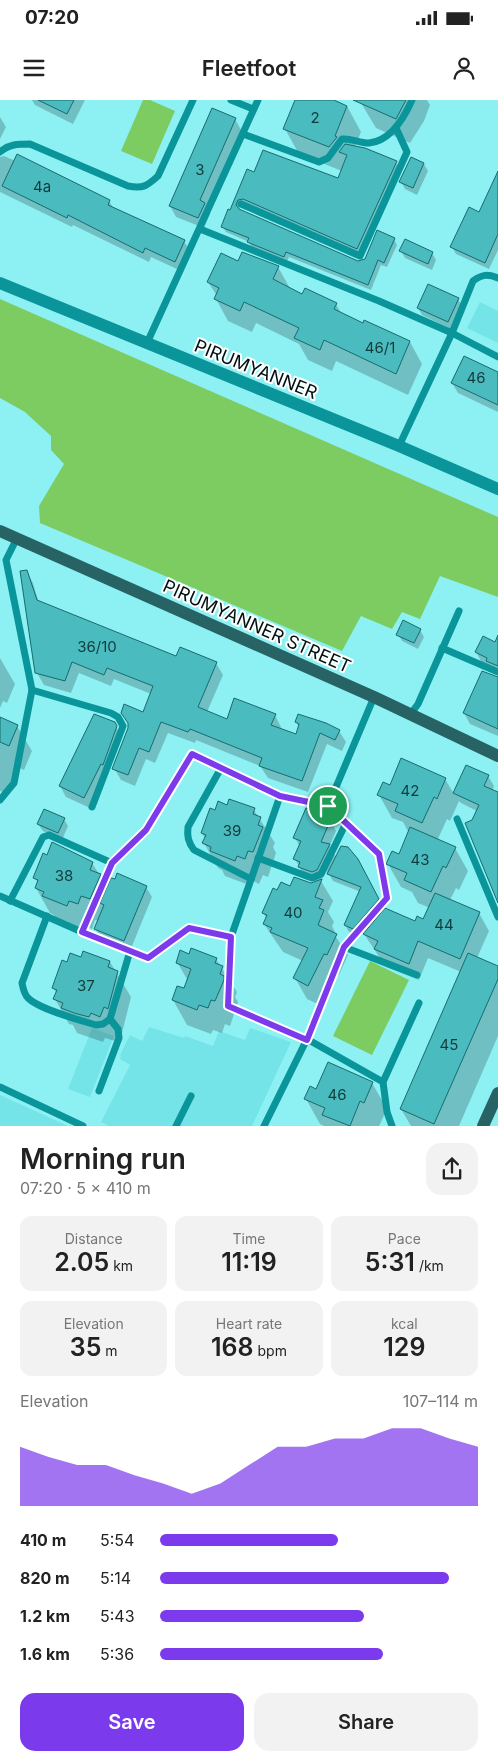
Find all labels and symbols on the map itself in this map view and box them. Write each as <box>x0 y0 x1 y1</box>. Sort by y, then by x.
house number: 2 <box>310 108 320 127</box>
house number: 3 <box>195 160 205 179</box>
house number: 4a <box>33 177 51 196</box>
street label: PIRUMYANNER <box>192 335 321 403</box>
house number: 46/1 <box>365 338 395 357</box>
house number: 46 <box>467 368 486 387</box>
street label: PIRUMYANNER STREET <box>160 575 354 677</box>
house number: 36/10 <box>77 637 117 656</box>
house number: 42 <box>401 781 419 800</box>
pin <box>307 785 349 827</box>
house number: 39 <box>223 821 241 840</box>
house number: 43 <box>411 850 429 869</box>
house number: 38 <box>55 866 73 885</box>
house number: 40 <box>283 903 303 922</box>
house number: 44 <box>434 915 454 934</box>
house number: 37 <box>77 976 95 995</box>
house number: 45 <box>440 1035 458 1054</box>
house number: 46 <box>328 1085 347 1104</box>

